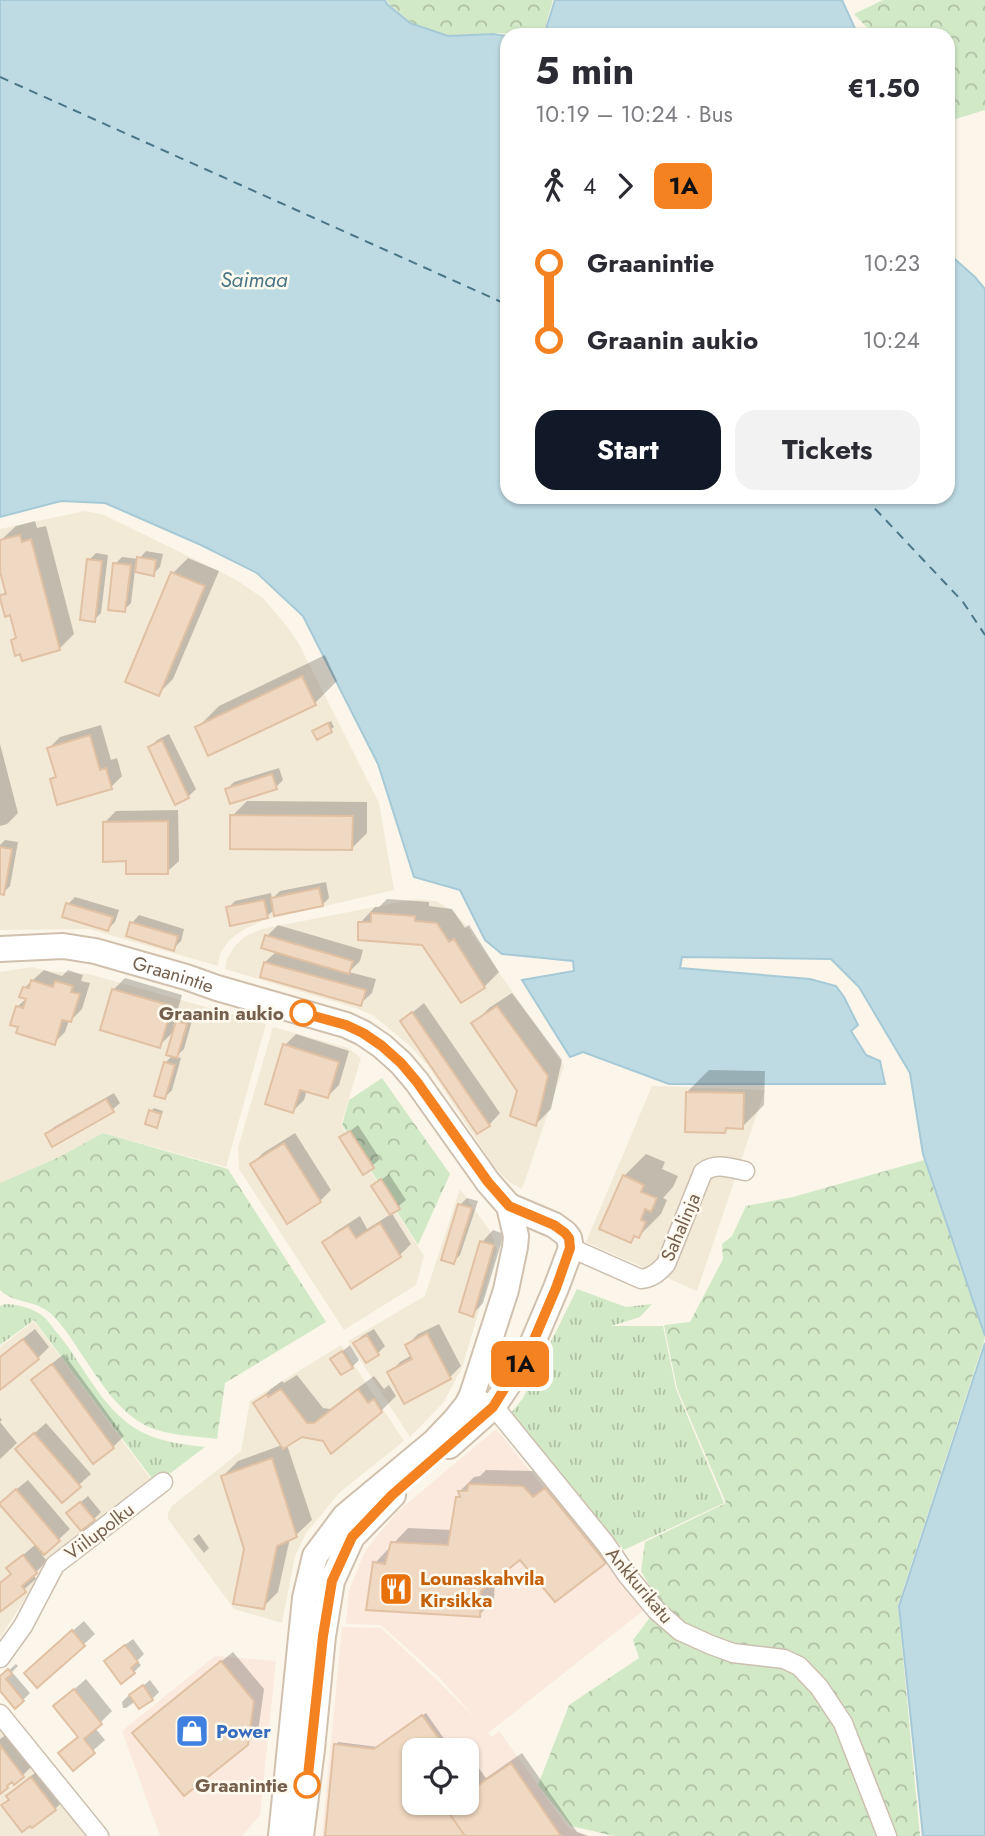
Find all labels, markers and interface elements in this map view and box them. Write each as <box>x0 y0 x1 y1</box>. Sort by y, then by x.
text: 5 min <box>535 43 634 98</box>
text: €1.50 <box>847 69 920 107</box>
text: 10:19 – 10:24 · Bus <box>535 97 733 131</box>
icon: walk <box>535 167 573 205</box>
icon: forward <box>606 167 644 205</box>
text: 1A <box>668 168 698 203</box>
text: 4 <box>583 169 596 203</box>
text: Graanintie <box>587 244 714 282</box>
text: 10:23 <box>863 246 920 280</box>
water label: Saimaa <box>220 265 288 295</box>
text: Graanin aukio <box>587 321 758 359</box>
text: 10:24 <box>862 323 920 357</box>
button: Start <box>535 410 721 490</box>
button: Tickets <box>735 410 920 490</box>
street label: Graanintie <box>129 949 218 1000</box>
place label: Graanin aukio <box>159 1000 284 1027</box>
marker: Graanin aukio <box>290 1000 316 1026</box>
street label: Sahalinja <box>654 1189 707 1266</box>
line badge: 1A <box>489 1341 552 1387</box>
text: 1A <box>505 1346 535 1381</box>
street label: Viilupolku <box>59 1496 140 1566</box>
street label: Ankkurikatu <box>600 1541 680 1629</box>
place label: Lounaskahvila Kirsikka <box>420 1565 545 1614</box>
restaurant icon: Lounaskahvila Kirsikka <box>377 1570 415 1608</box>
shop icon: Power <box>173 1712 211 1750</box>
place label: Power <box>216 1718 271 1745</box>
map controls <box>402 1738 479 1815</box>
button: locate <box>402 1738 479 1815</box>
place label: Graanintie <box>195 1772 288 1799</box>
marker: Graanintie <box>294 1772 320 1798</box>

